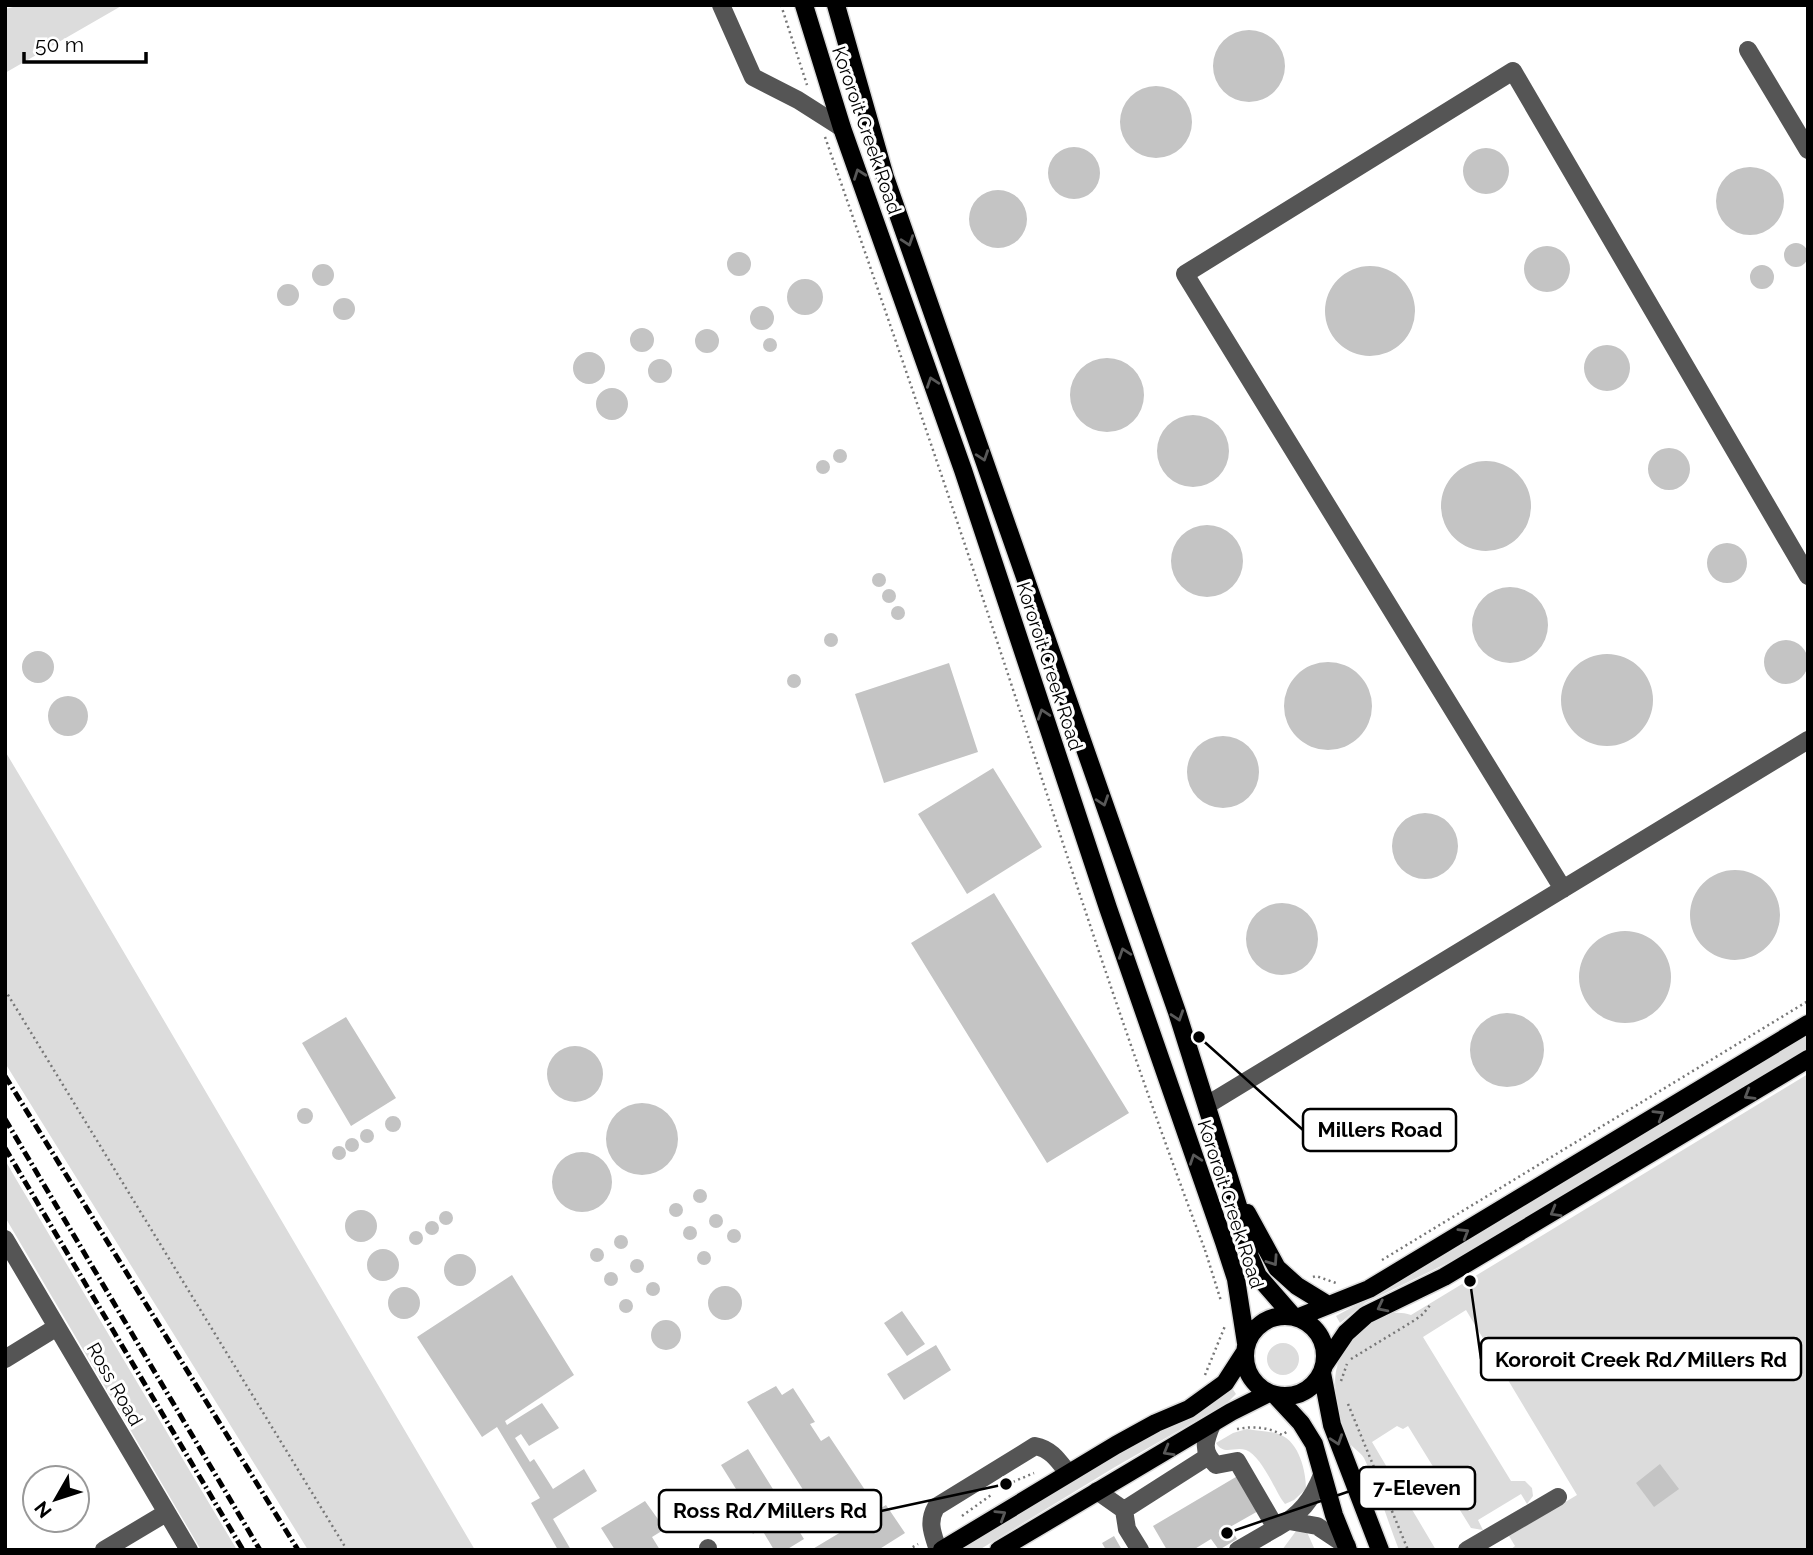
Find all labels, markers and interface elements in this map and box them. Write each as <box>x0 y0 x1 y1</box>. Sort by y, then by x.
scale bar <box>24 21 147 65</box>
text: 50 m <box>35 32 84 57</box>
street label: Kororoit Creek Road <box>828 43 906 217</box>
one-way arrow <box>853 168 867 180</box>
one-way arrow <box>900 234 914 247</box>
one-way arrow <box>926 377 940 389</box>
one-way arrow <box>975 449 989 461</box>
street label: Kororoit Creek Road <box>1012 579 1088 753</box>
one-way arrow <box>1037 709 1052 721</box>
one-way arrow <box>1095 794 1109 806</box>
one-way arrow <box>1118 948 1132 960</box>
one-way arrow <box>1170 1009 1184 1021</box>
one-way arrow <box>1744 1086 1757 1099</box>
callout: Millers Road <box>1303 1109 1456 1151</box>
one-way arrow <box>1651 1110 1664 1123</box>
street label: Kororoit Creek Road <box>1193 1117 1269 1291</box>
text: Millers Road <box>1318 1117 1442 1142</box>
one-way arrow <box>1189 1153 1203 1165</box>
one-way arrow <box>1549 1204 1562 1217</box>
one-way arrow <box>1456 1228 1469 1241</box>
one-way arrow <box>1265 1253 1278 1266</box>
one-way arrow <box>1377 1298 1389 1312</box>
callout: Kororoit Creek Rd/Millers Rd <box>1481 1338 1801 1380</box>
street label: Ross Road <box>82 1339 148 1429</box>
text: Kororoit Creek Rd/Millers Rd <box>1495 1347 1787 1372</box>
one-way arrow <box>1329 1433 1343 1445</box>
one-way arrow <box>1162 1443 1175 1456</box>
north arrow <box>21 1464 91 1534</box>
callout: 7-Eleven <box>1359 1467 1475 1509</box>
text: 7-Eleven <box>1373 1475 1461 1500</box>
callout: Ross Rd/Millers Rd <box>659 1490 881 1532</box>
text: N <box>30 1497 56 1522</box>
text: Ross Rd/Millers Rd <box>673 1498 867 1523</box>
one-way arrow <box>993 1510 1006 1523</box>

